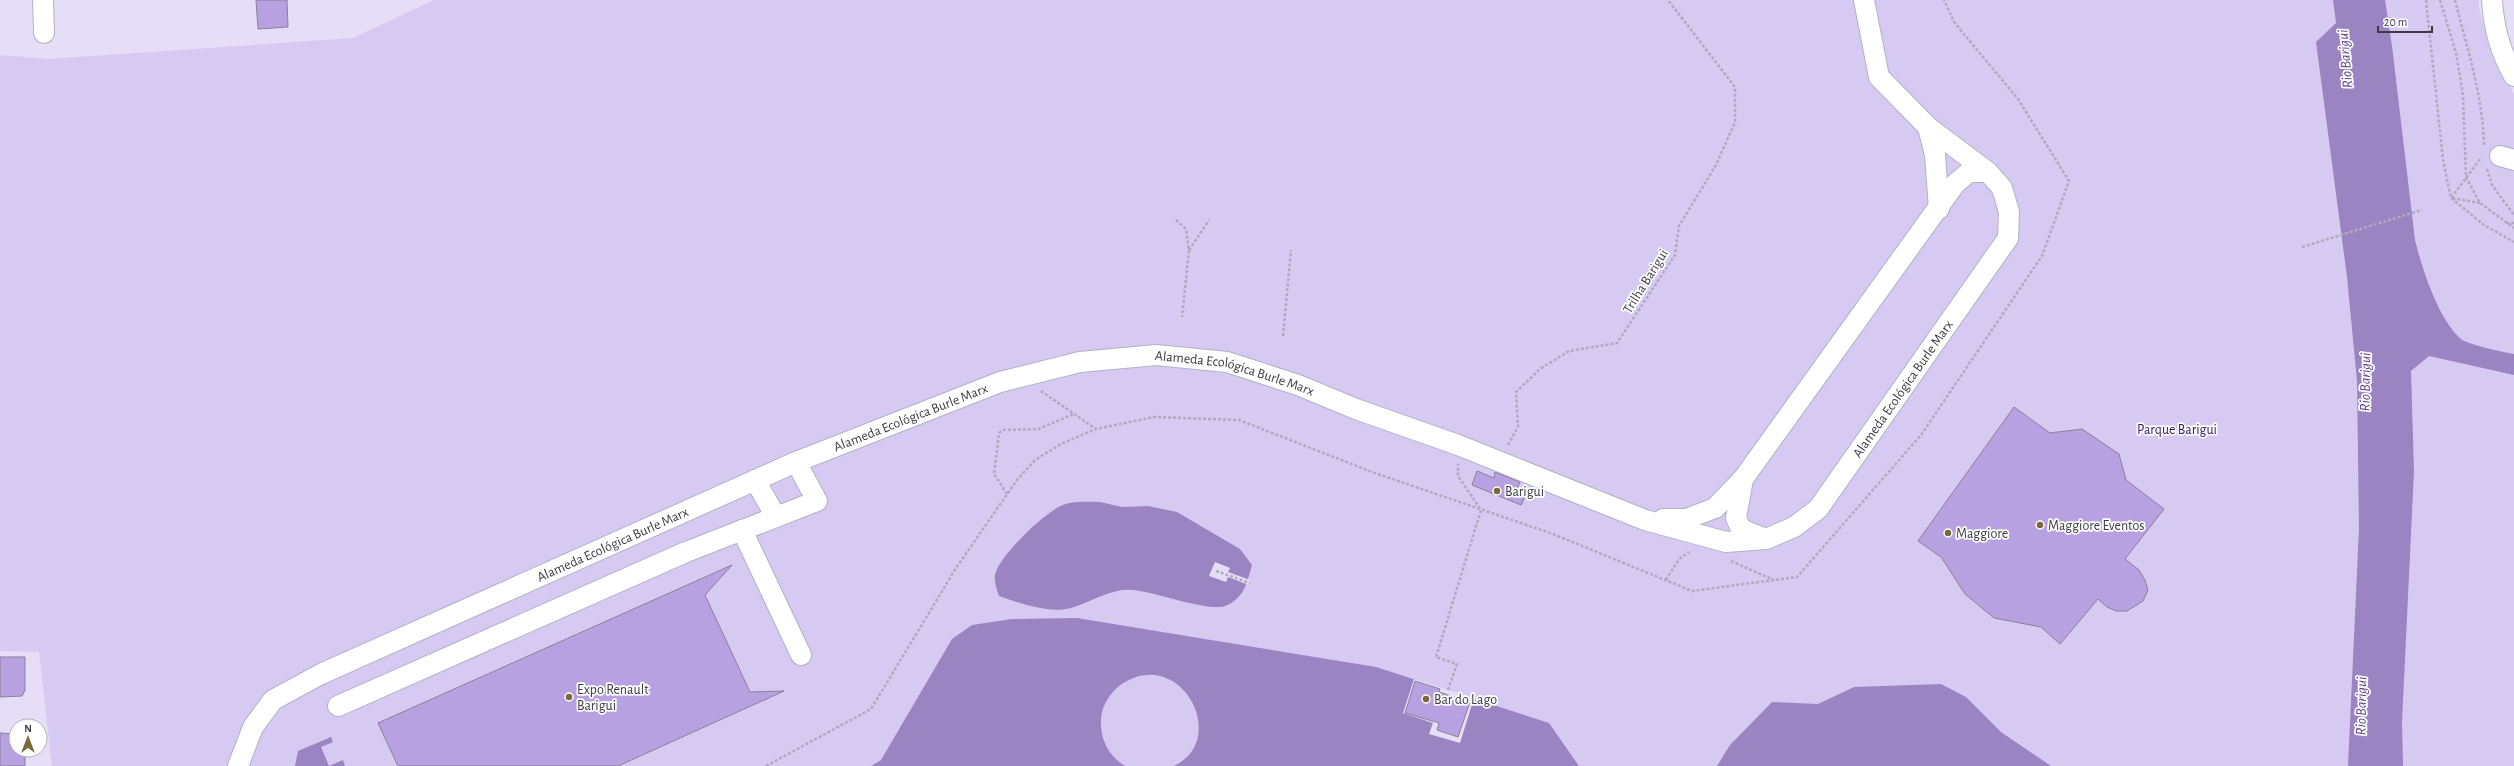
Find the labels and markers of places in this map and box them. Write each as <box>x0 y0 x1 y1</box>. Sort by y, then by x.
place label: Barigui <box>1505 485 1544 499</box>
marker: Barigui <box>1492 486 1502 496</box>
place label: Maggiore Eventos <box>2048 519 2144 533</box>
marker: Maggiore Eventos <box>2035 520 2045 530</box>
place label: Maggiore <box>1956 527 2008 541</box>
marker: Maggiore <box>1943 528 1953 538</box>
place label: Expo Renault Barigui <box>577 683 649 713</box>
marker: Expo Renault Barigui <box>564 692 574 702</box>
place label: Bar do Lago <box>1434 693 1497 707</box>
marker: Bar do Lago <box>1421 694 1431 704</box>

